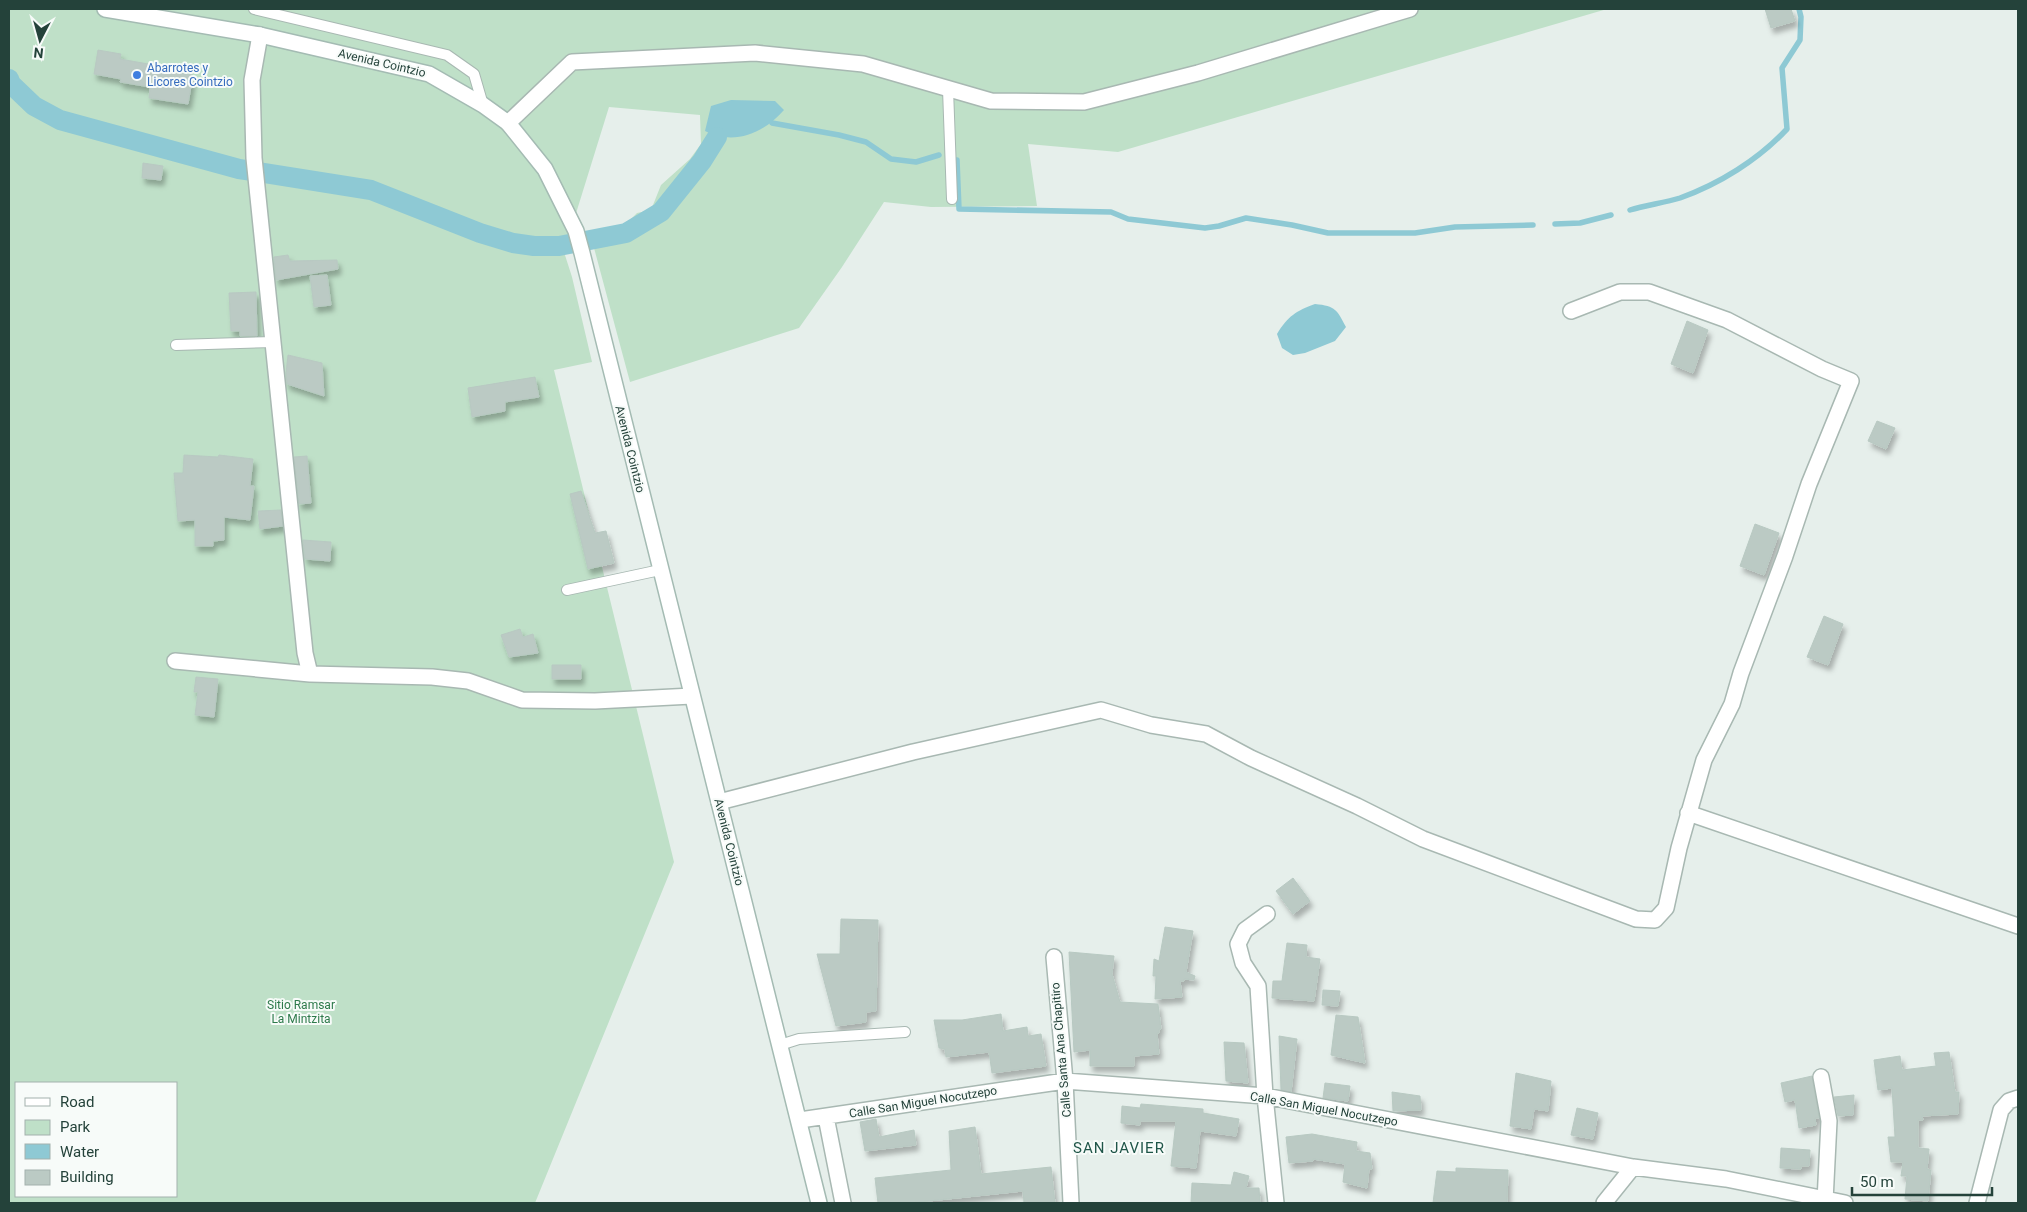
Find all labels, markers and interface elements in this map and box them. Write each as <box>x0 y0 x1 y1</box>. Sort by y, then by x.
north arrow <box>15 15 65 65</box>
text: N <box>33 44 44 61</box>
street label: Avenida Cointzio <box>337 46 427 80</box>
place label: Abarrotes y Licores Cointzio <box>147 61 233 89</box>
marker: Abarrotes y Licores Cointzio <box>131 69 143 81</box>
street label: Avenida Cointzio <box>612 404 648 494</box>
street label: Avenida Cointzio <box>711 797 747 887</box>
street label: Calle Santa Ana Chapitiro <box>1048 982 1074 1118</box>
park label: Sitio Ramsar La Mintzita <box>267 998 335 1026</box>
legend <box>15 1082 178 1197</box>
street label: Calle San Miguel Nocutzepo <box>848 1083 998 1121</box>
street label: Calle San Miguel Nocutzepo <box>1249 1089 1399 1129</box>
text: Road <box>60 1093 94 1111</box>
text: Park <box>60 1118 91 1136</box>
district label: SAN JAVIER <box>1073 1139 1165 1157</box>
text: Water <box>60 1143 99 1161</box>
scale bar <box>1852 1164 1992 1196</box>
text: Building <box>60 1168 114 1186</box>
text: 50 m <box>1860 1173 1894 1191</box>

